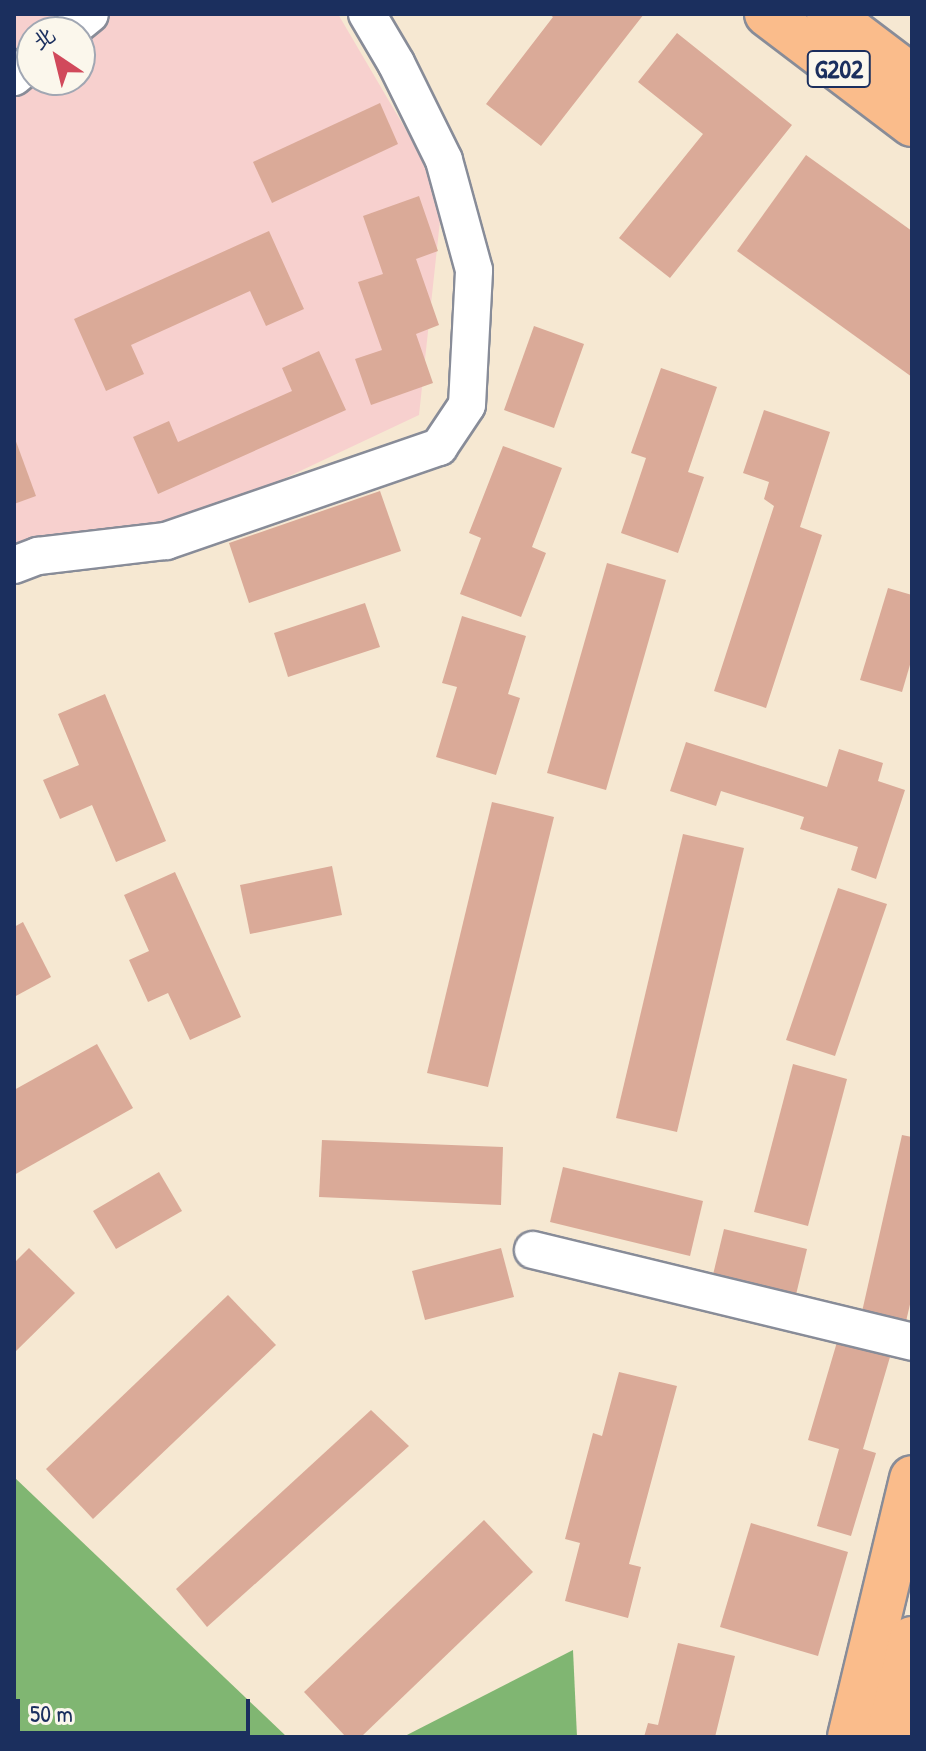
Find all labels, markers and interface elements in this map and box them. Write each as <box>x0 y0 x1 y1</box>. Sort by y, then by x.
north arrow <box>16 16 96 96</box>
text: 北 <box>26 19 61 57</box>
road number: G202 <box>805 47 873 91</box>
scale bar <box>20 1683 254 1733</box>
text: 50 m <box>30 1697 73 1729</box>

